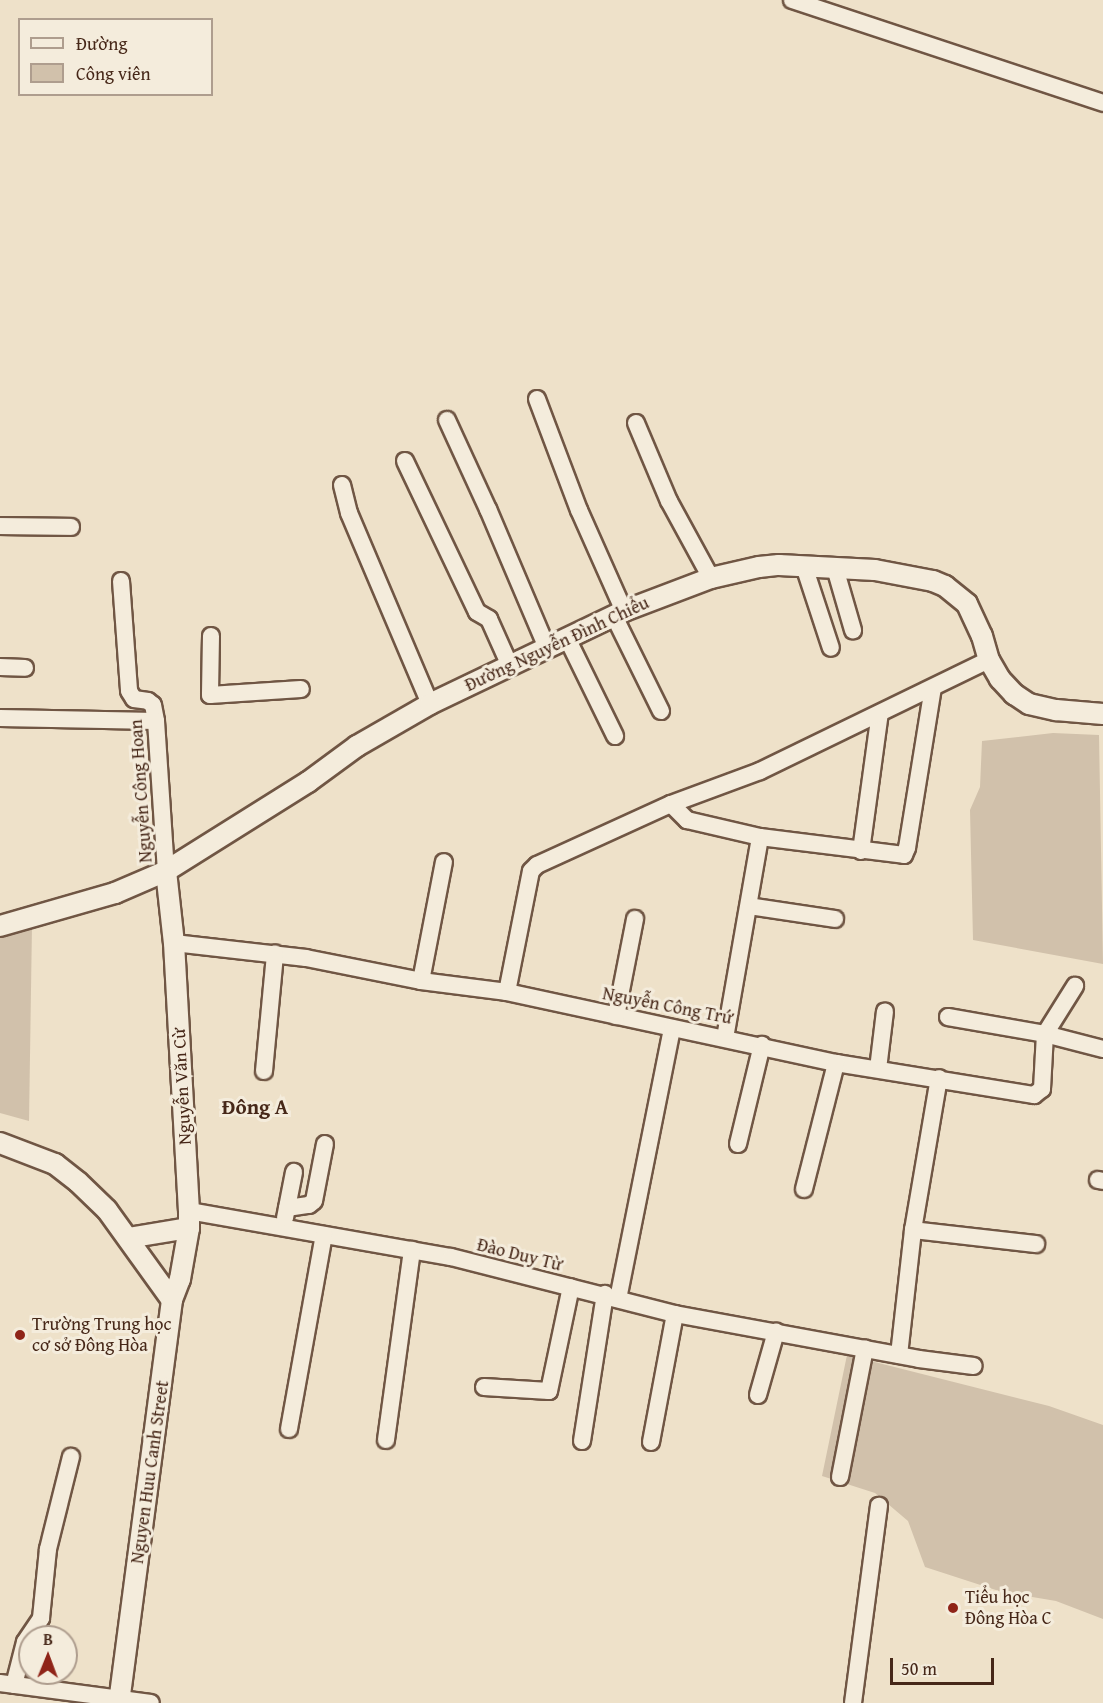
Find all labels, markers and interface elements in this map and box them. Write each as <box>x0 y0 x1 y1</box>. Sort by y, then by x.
legend <box>18 18 213 96</box>
text: Đường <box>76 30 127 57</box>
text: Công viên <box>76 60 151 87</box>
street label: Đường Nguyễn Đình Chiểu <box>462 592 652 696</box>
street label: Nguyễn Công Hoan <box>125 719 157 863</box>
street label: Nguyễn Công Trứ <box>601 983 735 1029</box>
street label: Nguyễn Văn Cừ <box>168 1027 196 1145</box>
district label: Đông A <box>222 1094 288 1120</box>
street label: Đào Duy Từ <box>475 1234 565 1276</box>
place label: Trường Trung học cơ sở Đông Hòa <box>32 1314 171 1356</box>
marker: Trường Trung học cơ sở Đông Hòa <box>13 1328 27 1342</box>
street label: Nguyen Huu Canh Street <box>126 1379 174 1565</box>
place label: Tiểu học Đông Hòa C <box>965 1587 1052 1630</box>
marker: Tiểu học Đông Hòa C <box>946 1601 960 1615</box>
north arrow <box>18 1625 78 1685</box>
text: B <box>43 1627 53 1651</box>
scale bar <box>893 1646 996 1684</box>
text: 50 m <box>901 1655 937 1682</box>

